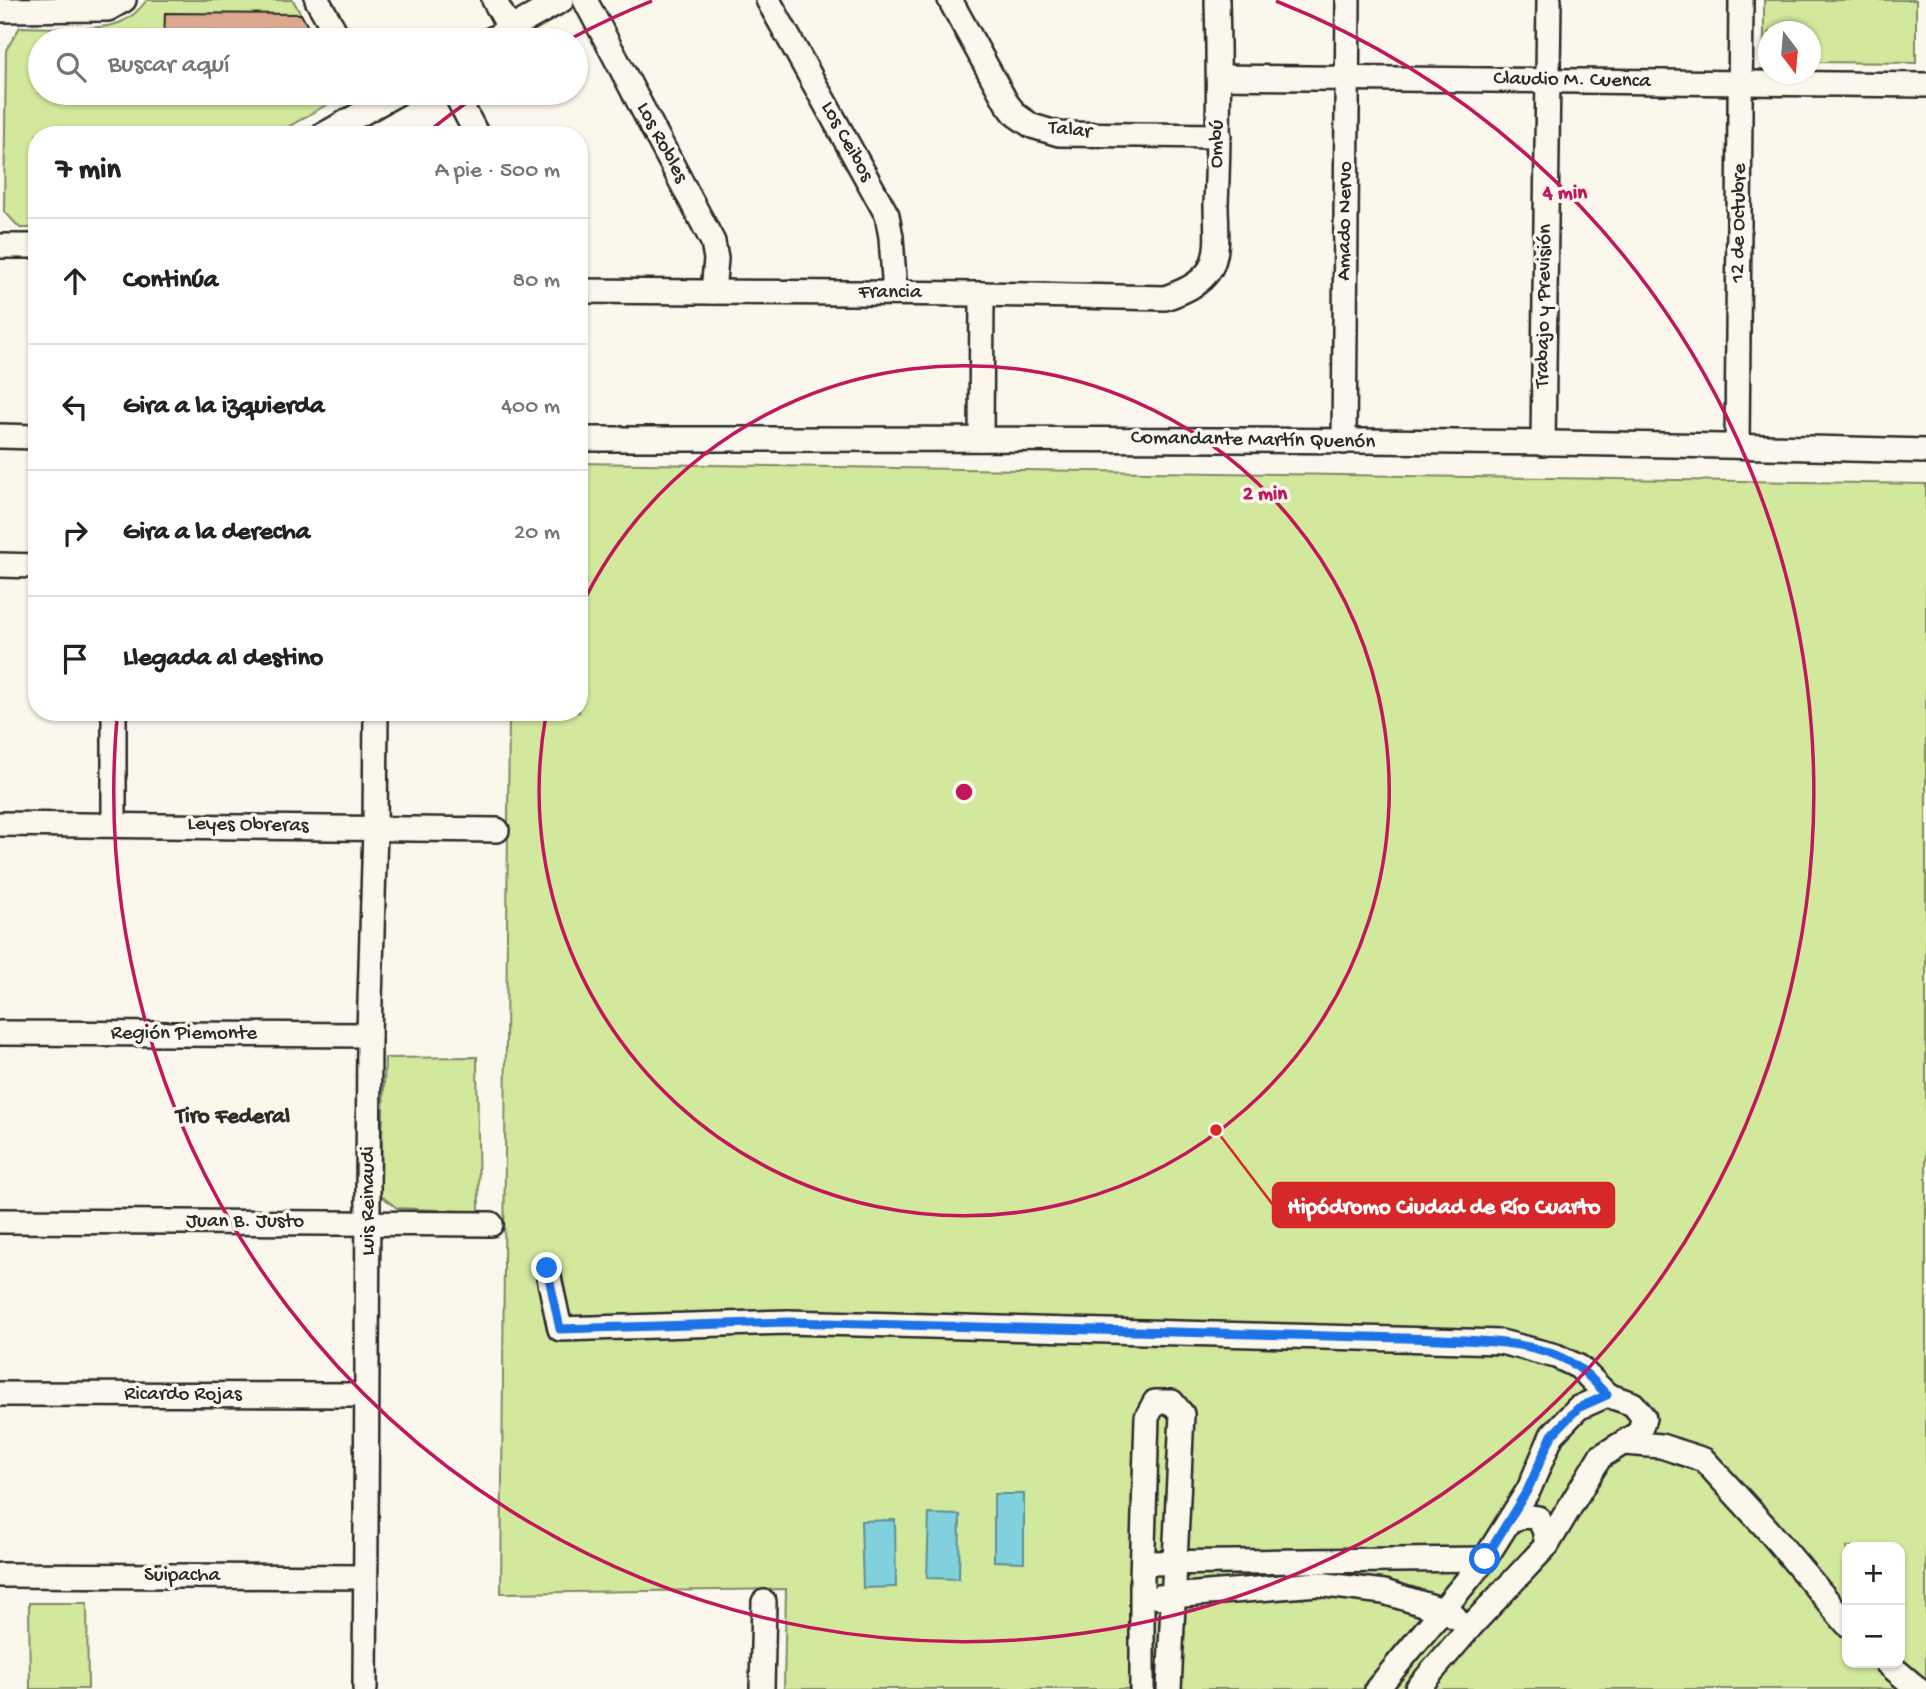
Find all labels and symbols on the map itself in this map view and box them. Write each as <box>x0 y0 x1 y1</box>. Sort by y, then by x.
north arrow <box>1758 21 1821 84</box>
street label: Claudio M. Cuenca <box>1493 67 1652 95</box>
street label: Los Ceibos <box>814 98 879 188</box>
street label: Los Robles <box>629 99 693 189</box>
street label: Talar <box>1046 116 1094 146</box>
street label: Ombú <box>1205 119 1231 168</box>
street label: Amado Nervo <box>1332 161 1360 281</box>
street label: 12 de Octubre <box>1726 162 1754 284</box>
text: 4 min <box>1542 182 1588 207</box>
street label: Trabajo y Previsión <box>1531 224 1559 389</box>
street label: Francia <box>857 281 923 306</box>
street label: Comandante Martín Quenón <box>1131 426 1375 456</box>
text: 2 min <box>1243 483 1288 508</box>
centre of rings <box>952 780 976 804</box>
street label: Leyes Obreras <box>187 812 310 840</box>
street label: Región Piemonte <box>111 1022 258 1047</box>
district label: Tiro Federal <box>174 1104 290 1131</box>
street label: Luis Reinaudi <box>357 1146 382 1256</box>
callout: Hipódromo Ciudad de Río Cuarto <box>1273 1183 1614 1227</box>
text: Hipódromo Ciudad de Río Cuarto <box>1288 1195 1600 1222</box>
street label: Juan B. Justo <box>186 1210 304 1235</box>
route end <box>531 1252 562 1283</box>
street label: Ricardo Rojas <box>124 1383 243 1408</box>
route start <box>1469 1543 1500 1574</box>
street label: Suipacha <box>144 1564 221 1589</box>

